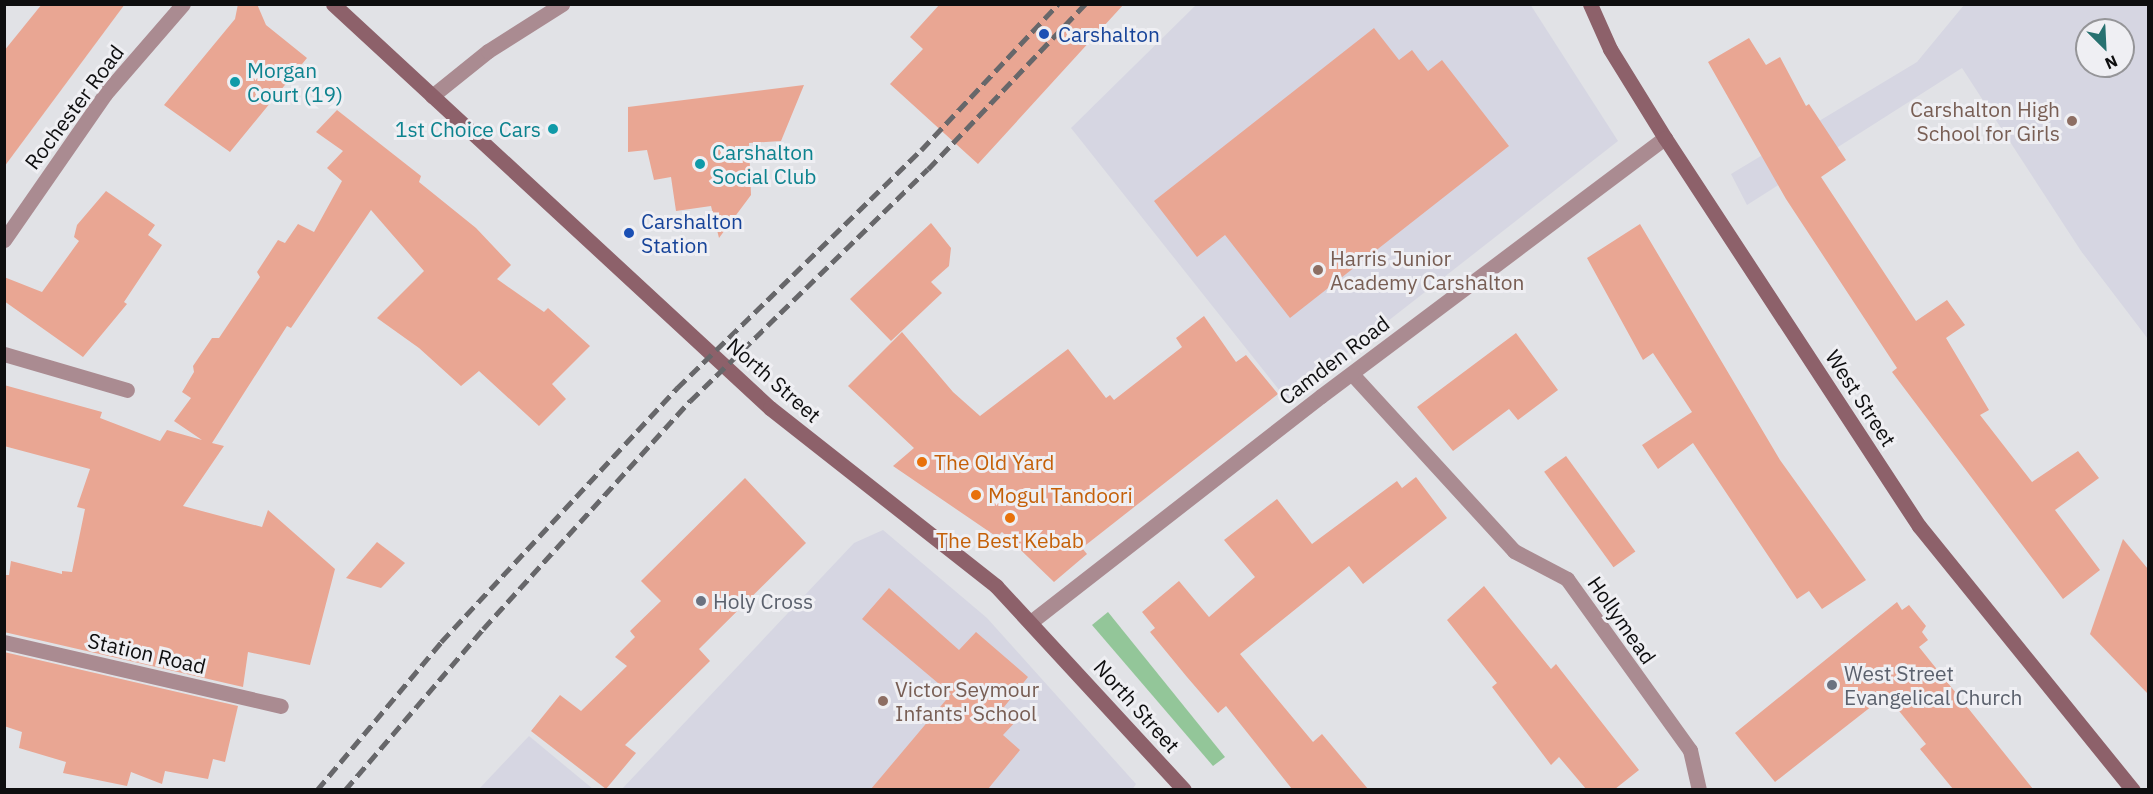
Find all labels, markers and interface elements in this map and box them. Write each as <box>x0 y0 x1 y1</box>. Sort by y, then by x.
north arrow <box>2075 18 2135 78</box>
place label: Carshalton <box>1058 21 1160 47</box>
marker: Carshalton <box>1035 25 1053 43</box>
street label: Rochester Road <box>19 40 129 174</box>
text: N <box>2102 51 2121 74</box>
place label: Morgan Court (19) <box>247 57 343 107</box>
marker: Morgan Court (19) <box>228 75 242 89</box>
place label: Carshalton High School for Girls <box>1910 96 2060 146</box>
marker: Carshalton High School for Girls <box>2065 114 2079 128</box>
place label: 1st Choice Cars <box>395 116 541 142</box>
marker: 1st Choice Cars <box>546 122 560 136</box>
place label: Carshalton Social Club <box>712 139 817 189</box>
marker: Carshalton Social Club <box>693 157 707 171</box>
place label: Carshalton Station <box>641 208 743 258</box>
marker: Carshalton Station <box>622 226 636 240</box>
place label: Harris Junior Academy Carshalton <box>1330 245 1524 295</box>
marker: Harris Junior Academy Carshalton <box>1311 263 1325 277</box>
street label: Camden Road <box>1274 310 1394 410</box>
street label: North Street <box>722 332 826 428</box>
street label: West Street <box>1820 345 1902 451</box>
place label: The Old Yard <box>934 449 1055 475</box>
marker: The Old Yard <box>915 455 929 469</box>
place label: Mogul Tandoori <box>988 482 1133 508</box>
marker: Mogul Tandoori <box>969 488 983 502</box>
marker: The Best Kebab <box>1003 511 1017 525</box>
place label: The Best Kebab <box>936 527 1084 553</box>
street label: Hollymead <box>1583 571 1661 669</box>
place label: Holy Cross <box>713 588 813 614</box>
marker: Holy Cross <box>694 594 708 608</box>
street label: Station Road <box>86 627 208 679</box>
street label: North Street <box>1089 654 1185 758</box>
place label: West Street Evangelical Church <box>1844 660 2022 710</box>
place label: Victor Seymour Infants' School <box>895 676 1039 726</box>
marker: West Street Evangelical Church <box>1825 678 1839 692</box>
marker: Victor Seymour Infants' School <box>876 694 890 708</box>

